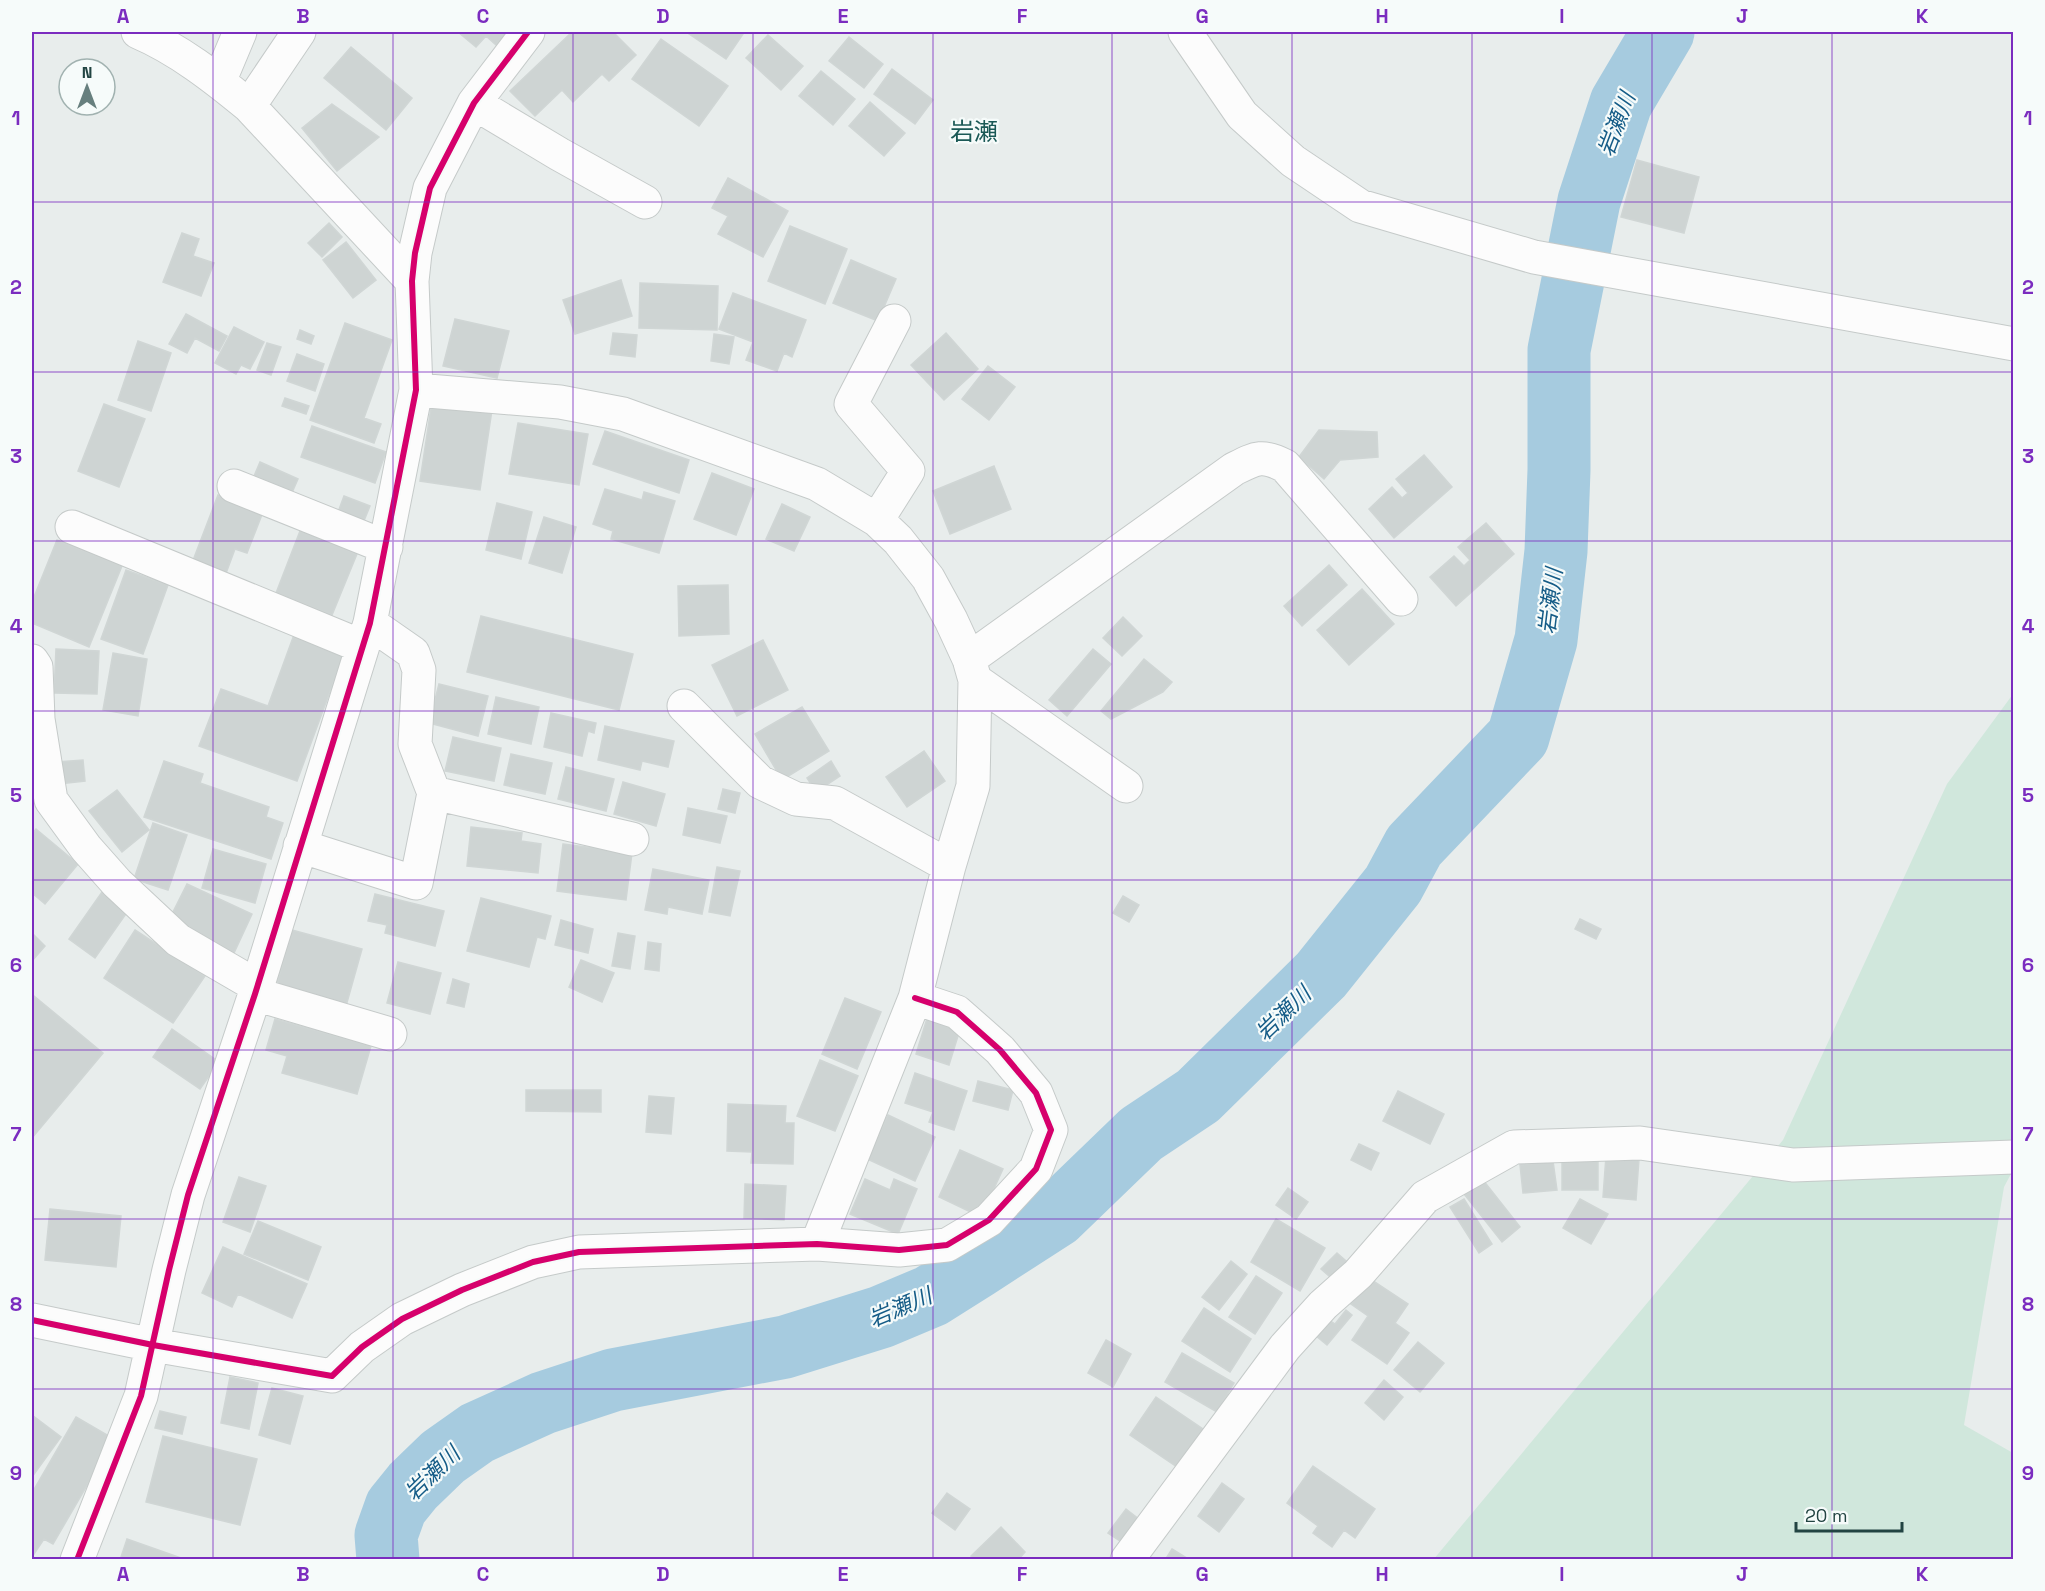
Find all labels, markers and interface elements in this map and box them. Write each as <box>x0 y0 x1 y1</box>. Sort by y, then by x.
text: A <box>117 3 130 29</box>
text: B <box>296 3 310 29</box>
text: C <box>477 3 490 29</box>
text: D <box>656 3 670 29</box>
text: E <box>837 3 849 29</box>
text: F <box>1017 3 1028 29</box>
text: G <box>1195 3 1209 29</box>
text: H <box>1375 3 1389 29</box>
text: I <box>1559 3 1565 29</box>
text: J <box>1736 3 1748 29</box>
text: K <box>1916 3 1929 29</box>
north arrow <box>57 57 117 117</box>
text: N <box>82 62 92 83</box>
water label: 岩瀬川 <box>1591 86 1642 160</box>
text: 1 <box>11 105 21 131</box>
text: 1 <box>2023 105 2033 131</box>
district label: 岩瀬 <box>950 116 998 147</box>
text: 2 <box>10 274 22 300</box>
text: 2 <box>2022 274 2034 300</box>
text: 3 <box>10 443 22 469</box>
text: 3 <box>2022 443 2034 469</box>
water label: 岩瀬川 <box>1532 565 1568 635</box>
text: 4 <box>10 613 23 639</box>
text: 4 <box>2022 613 2035 639</box>
text: 5 <box>10 782 22 808</box>
text: 5 <box>2022 782 2034 808</box>
text: 6 <box>10 952 22 978</box>
text: 6 <box>2022 952 2034 978</box>
water label: 岩瀬川 <box>1250 979 1318 1046</box>
text: 7 <box>10 1121 22 1147</box>
text: 7 <box>2022 1121 2034 1147</box>
water label: 岩瀬川 <box>864 1280 938 1333</box>
text: 8 <box>10 1291 22 1317</box>
text: 8 <box>2022 1291 2034 1317</box>
water label: 岩瀬川 <box>399 1439 467 1506</box>
text: 9 <box>10 1460 22 1486</box>
text: 9 <box>2022 1460 2034 1486</box>
scale bar <box>1796 1495 1902 1533</box>
text: 20 m <box>1805 1504 1848 1527</box>
text: A <box>117 1561 130 1587</box>
text: B <box>296 1561 310 1587</box>
text: C <box>477 1561 490 1587</box>
text: D <box>656 1561 670 1587</box>
text: E <box>837 1561 849 1587</box>
text: F <box>1017 1561 1028 1587</box>
text: G <box>1195 1561 1209 1587</box>
text: H <box>1375 1561 1389 1587</box>
text: I <box>1559 1561 1565 1587</box>
text: J <box>1736 1561 1748 1587</box>
text: K <box>1916 1561 1929 1587</box>

